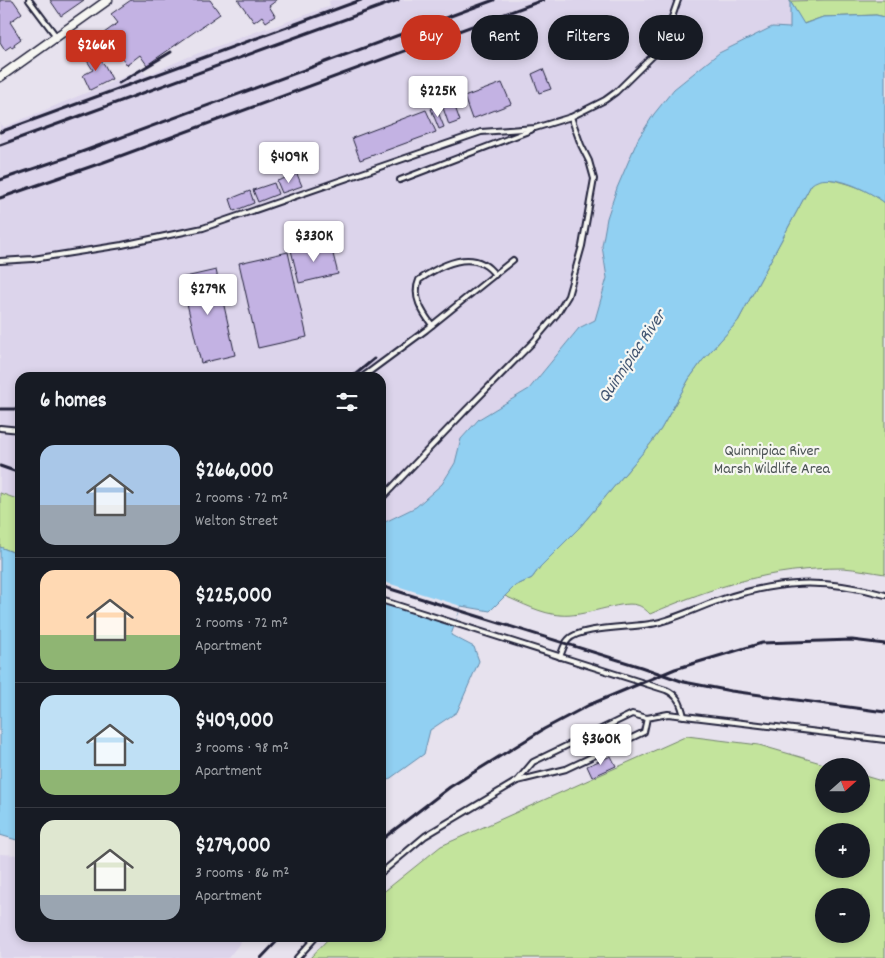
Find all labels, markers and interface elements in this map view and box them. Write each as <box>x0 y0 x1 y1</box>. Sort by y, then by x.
chip: Buy <box>401 15 461 60</box>
chip: Rent <box>471 15 538 60</box>
chip: Filters <box>548 15 629 60</box>
chip: New <box>639 15 703 60</box>
pin: $266K <box>61 30 131 72</box>
text: $266K <box>77 34 115 57</box>
pin: $225K <box>403 76 473 118</box>
text: $225K <box>420 80 456 103</box>
pin: $409K <box>254 142 324 184</box>
text: $409K <box>270 146 308 169</box>
pin: $330K <box>279 220 349 263</box>
text: $330K <box>295 225 333 248</box>
pin: $279K <box>173 274 243 316</box>
text: $279K <box>190 278 226 301</box>
water label: Quinnipiac River <box>593 304 675 408</box>
text: 6 homes <box>40 387 107 417</box>
icon: filters <box>333 388 361 416</box>
park label: Quinnipiac River Marsh Wildlife Area <box>714 440 831 481</box>
text: $266,000 <box>195 457 274 487</box>
icon: home <box>80 465 140 525</box>
text: 2 rooms · 72 m² <box>195 487 288 510</box>
text: Welton Street <box>195 510 278 533</box>
text: $225,000 <box>195 582 272 612</box>
icon: home <box>80 590 140 650</box>
text: 2 rooms · 72 m² <box>195 612 288 635</box>
text: Apartment <box>195 635 262 658</box>
text: $409,000 <box>195 707 274 737</box>
icon: home <box>80 715 140 775</box>
pin: $360K <box>566 724 636 766</box>
text: $360K <box>581 728 621 751</box>
text: 3 rooms · 98 m² <box>195 737 289 760</box>
north arrow <box>815 758 870 812</box>
map controls <box>815 758 870 943</box>
text: Apartment <box>195 760 262 783</box>
button: + <box>815 823 870 878</box>
text: $279,000 <box>195 832 271 862</box>
icon: home <box>80 840 140 900</box>
text: 3 rooms · 86 m² <box>195 862 289 885</box>
text: Apartment <box>195 885 262 908</box>
button: − <box>815 888 870 943</box>

